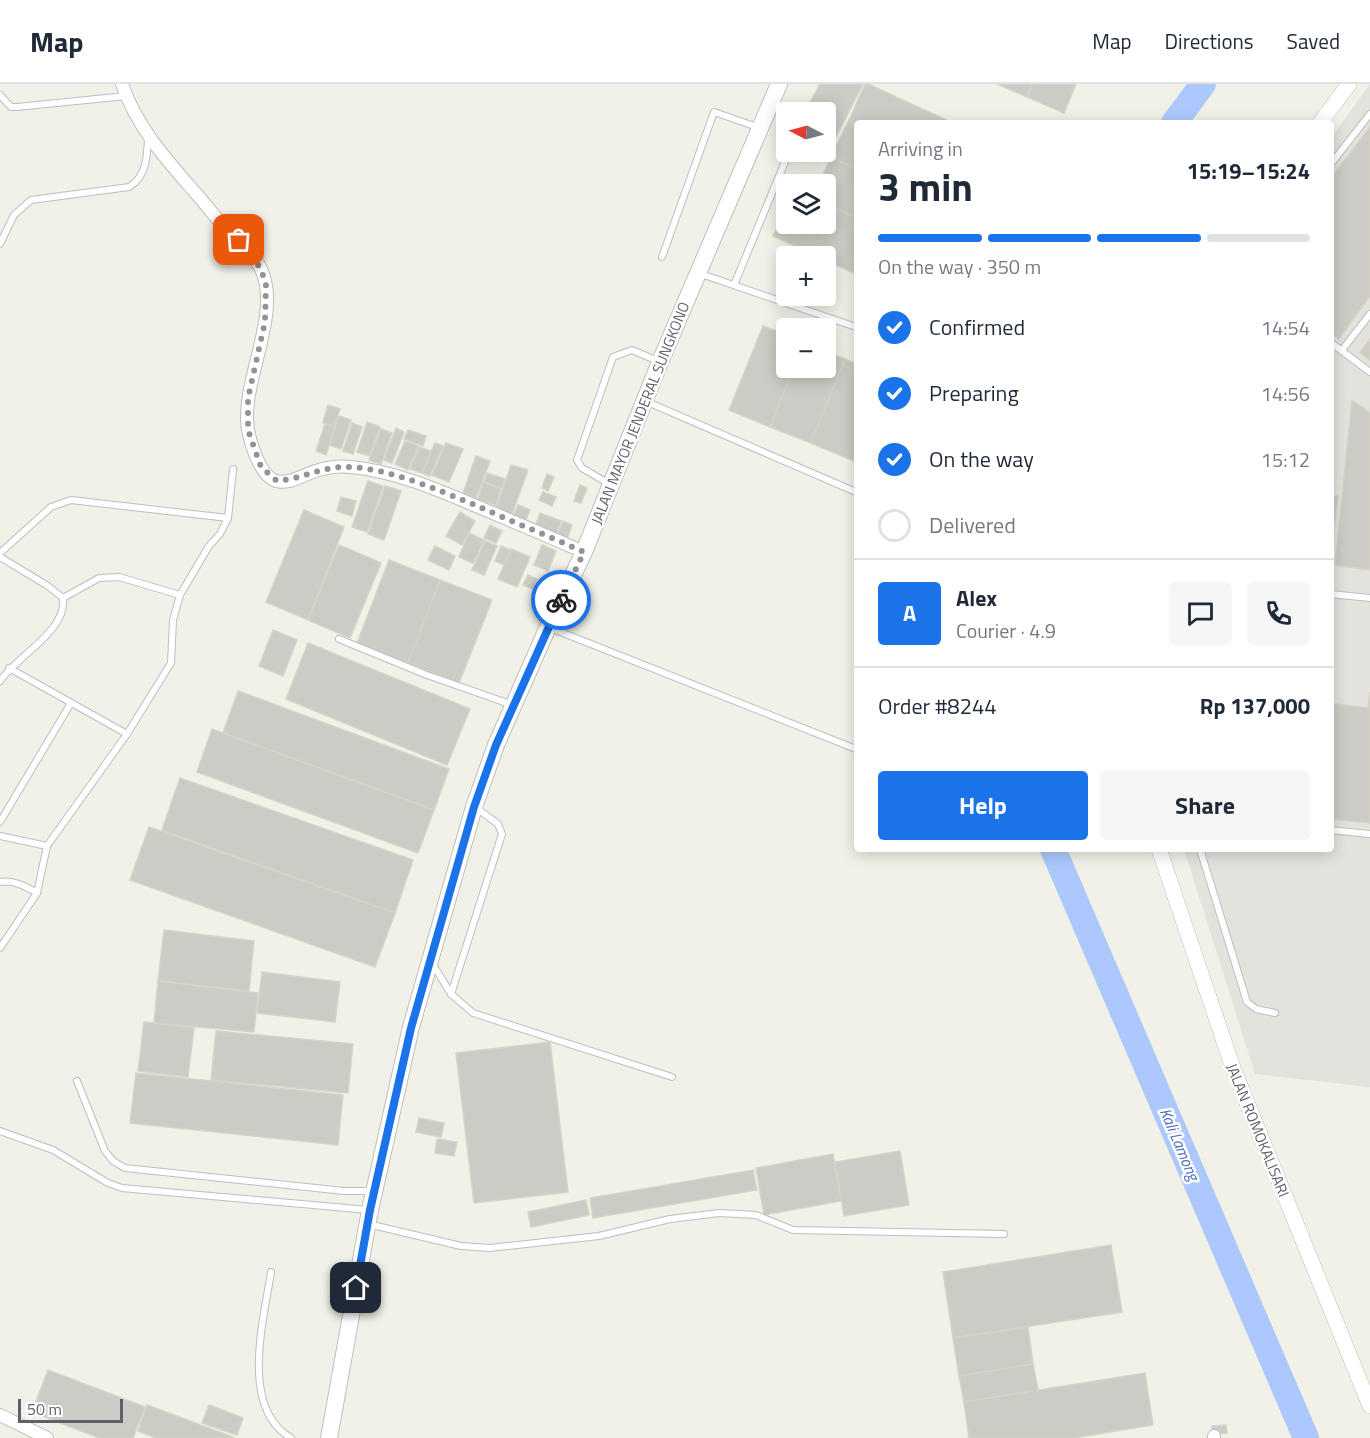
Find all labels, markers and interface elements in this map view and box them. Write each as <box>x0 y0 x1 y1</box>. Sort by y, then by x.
text: Map <box>30 20 84 63</box>
text: Map <box>1092 25 1132 57</box>
text: Directions <box>1165 25 1254 57</box>
text: Saved <box>1287 25 1340 57</box>
north arrow <box>776 102 836 162</box>
map controls <box>776 102 836 378</box>
text: Arriving in <box>878 133 963 164</box>
text: 15:19–15:24 <box>1187 154 1310 188</box>
text: 3 min <box>878 157 973 216</box>
button: layers <box>776 174 836 234</box>
pin <box>213 214 264 265</box>
icon: bag <box>222 223 255 256</box>
button: + <box>776 246 836 306</box>
text: On the way · 350 m <box>878 251 1041 282</box>
street label: JALAN MAYOR JENDERAL SUNGKONO <box>585 298 695 528</box>
text: Confirmed <box>929 310 1025 344</box>
icon: check <box>878 311 911 344</box>
text: 14:54 <box>1261 312 1310 343</box>
button: − <box>776 318 836 378</box>
text: Preparing <box>929 376 1019 410</box>
icon: check <box>878 377 911 410</box>
text: 14:56 <box>1261 378 1310 409</box>
text: On the way <box>929 442 1034 476</box>
icon: check <box>878 443 911 476</box>
text: 15:12 <box>1261 444 1310 475</box>
text: Delivered <box>929 508 1016 542</box>
courier <box>531 570 591 630</box>
text: Alex <box>956 581 997 615</box>
button: chat <box>1169 582 1232 645</box>
button: phone <box>1247 582 1310 645</box>
icon: bike <box>545 584 578 617</box>
text: A <box>903 596 916 630</box>
text: Courier · 4.9 <box>956 615 1056 646</box>
text: Order #8244 <box>878 689 997 723</box>
text: Rp 137,000 <box>1200 689 1310 723</box>
button: Help <box>878 771 1088 840</box>
button: Share <box>1100 771 1310 840</box>
street label: JALAN ROMOKALISARI <box>1221 1060 1295 1200</box>
water label: Kali Lamong <box>1154 1104 1207 1186</box>
pin <box>330 1262 381 1313</box>
icon: home <box>339 1271 372 1304</box>
scale bar <box>18 1396 123 1424</box>
text: 50 m <box>27 1397 62 1421</box>

